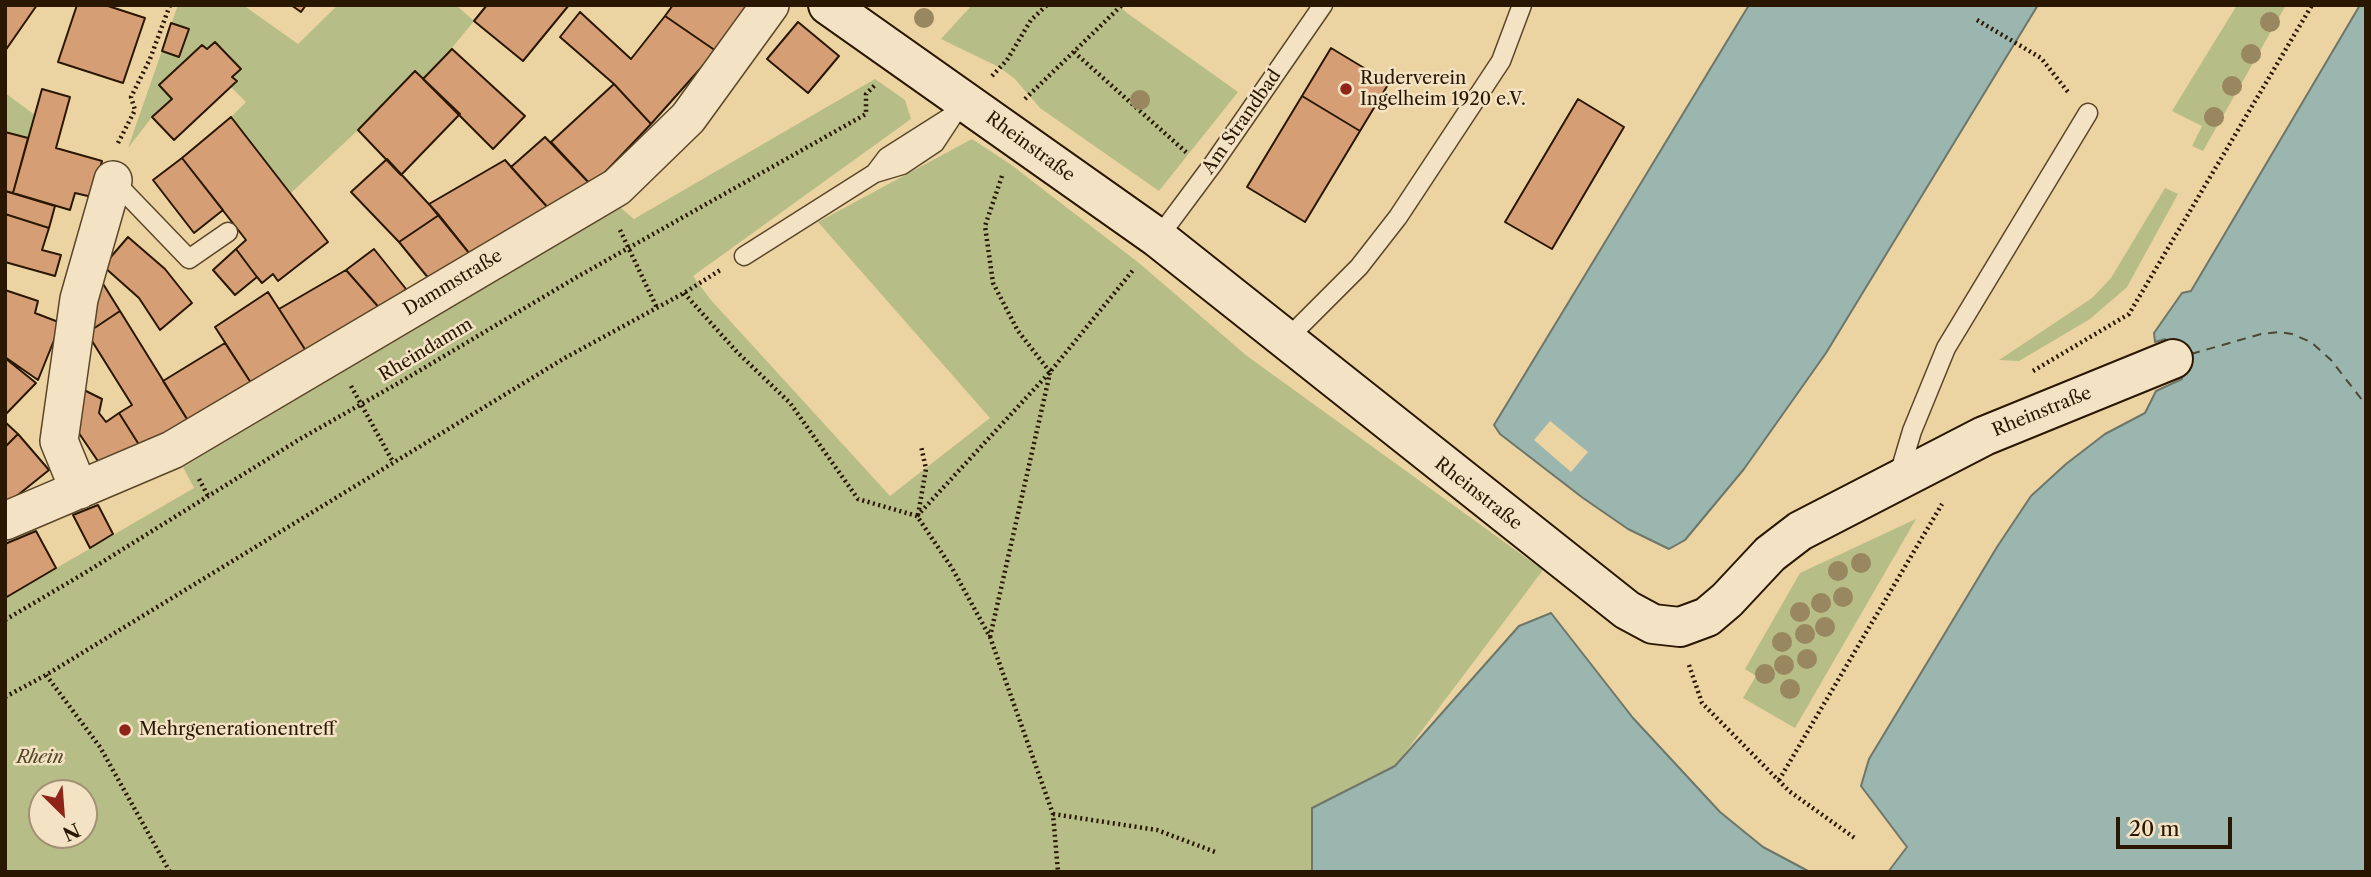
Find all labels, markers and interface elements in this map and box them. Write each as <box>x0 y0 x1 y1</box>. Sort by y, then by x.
street label: Am Strandbad <box>1198 66 1286 178</box>
place label: Ruderverein Ingelheim 1920 e.V. <box>1360 68 1526 110</box>
marker: Ruderverein Ingelheim 1920 e.V. <box>1338 81 1354 97</box>
street label: Rheinstraße <box>981 107 1079 187</box>
street label: Dammstraße <box>400 245 506 321</box>
street label: Rheindamm <box>375 314 477 386</box>
street label: Rheinstraße <box>1989 382 2095 442</box>
street label: Rheinstraße <box>1430 453 1526 535</box>
place label: Mehrgenerationentreff <box>139 719 335 741</box>
marker: Mehrgenerationentreff <box>117 722 133 738</box>
park label: Rhein <box>16 747 64 769</box>
north arrow <box>28 779 98 849</box>
scale bar <box>2119 804 2234 848</box>
text: 20 m <box>2129 816 2180 841</box>
text: N <box>59 818 84 846</box>

